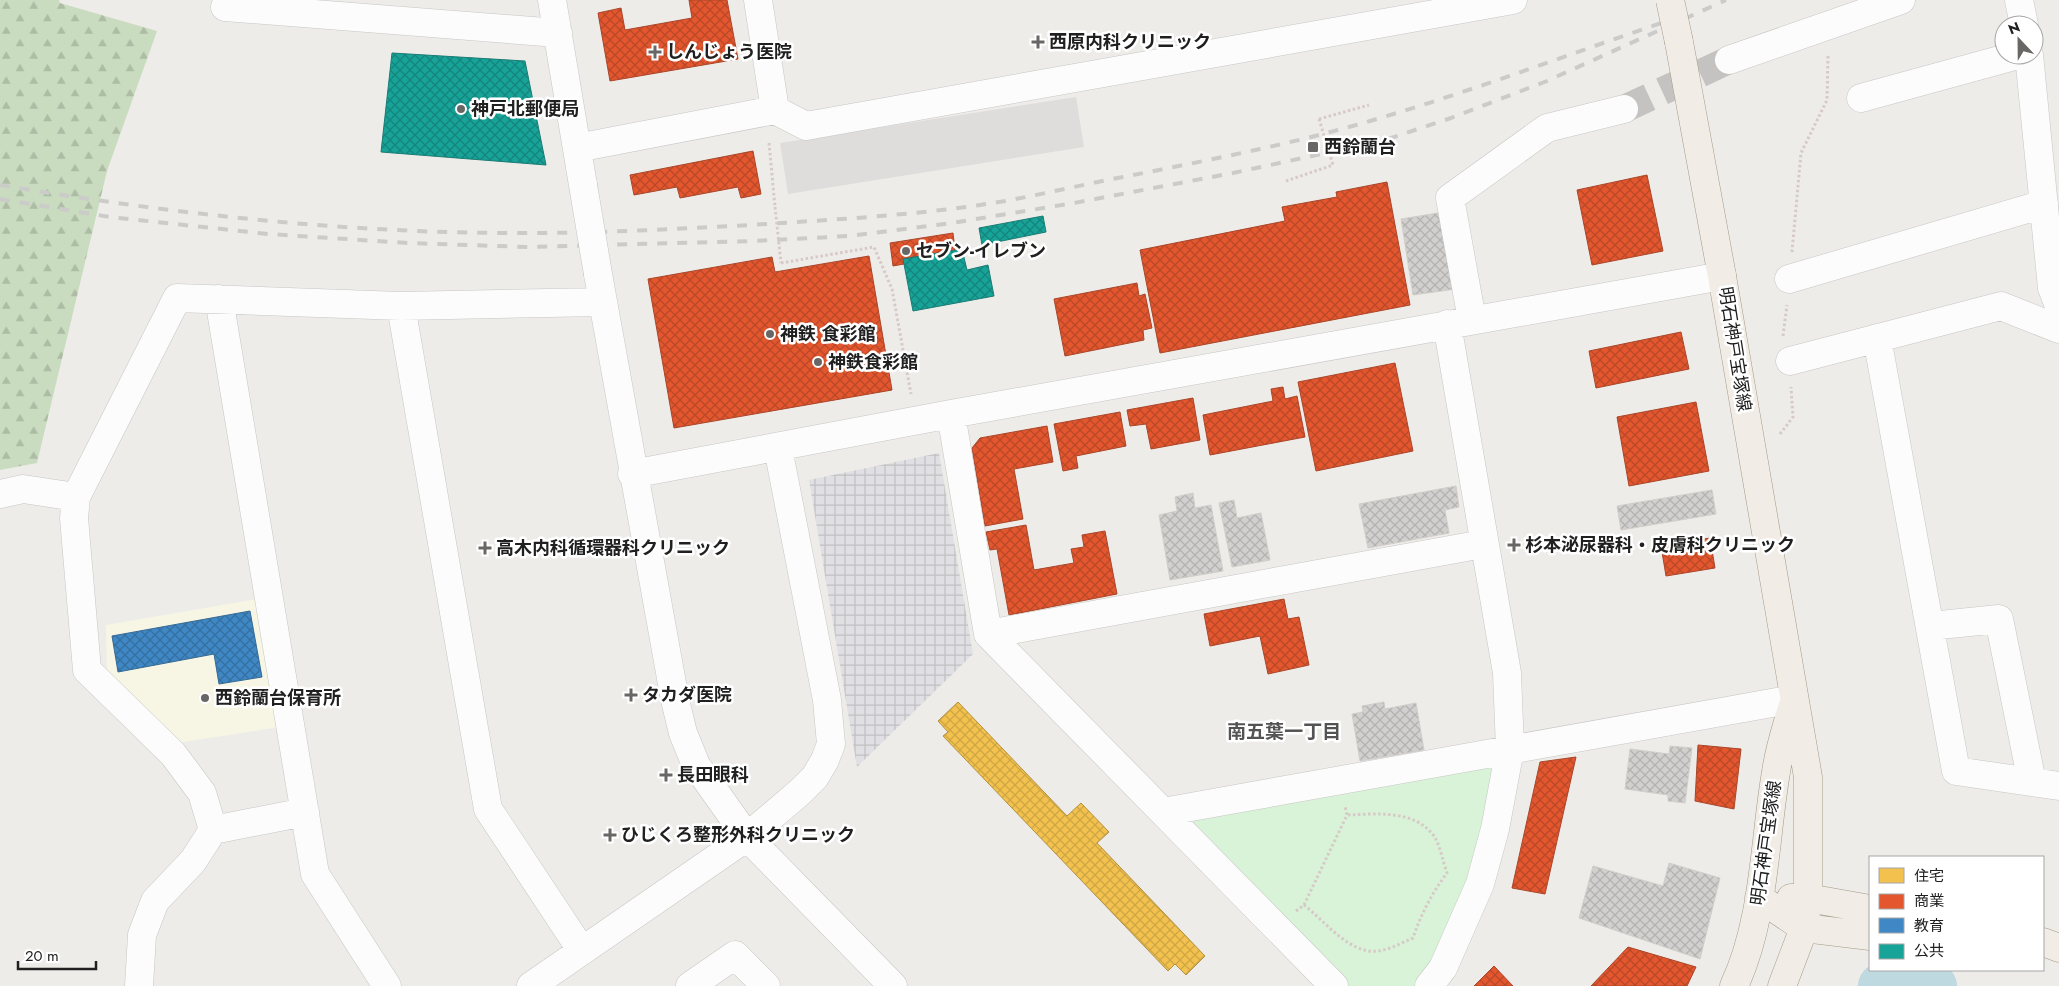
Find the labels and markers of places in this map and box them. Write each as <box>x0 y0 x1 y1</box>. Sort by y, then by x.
place label: 西原内科クリニック <box>1049 29 1211 55</box>
marker: 西原内科クリニック <box>1031 35 1045 49</box>
place label: しんじょう医院 <box>666 39 792 65</box>
marker: しんじょう医院 <box>648 45 662 59</box>
place label: 神戸北郵便局 <box>471 96 579 122</box>
marker: 神戸北郵便局 <box>455 103 467 115</box>
place label: 西鈴蘭台 <box>1324 134 1396 160</box>
marker: 西鈴蘭台 <box>1306 140 1320 154</box>
place label: セブン-イレブン <box>916 238 1046 264</box>
marker: セブン-イレブン <box>900 245 912 257</box>
place label: 神鉄 食彩館 <box>780 321 875 347</box>
marker: 神鉄 食彩館 <box>764 328 776 340</box>
place label: 神鉄食彩館 <box>828 349 918 375</box>
marker: 神鉄食彩館 <box>812 356 824 368</box>
place label: 杉本泌尿器科・皮膚科クリニック <box>1525 532 1795 558</box>
place label: 高木内科循環器科クリニック <box>496 535 730 561</box>
marker: 杉本泌尿器科・皮膚科クリニック <box>1507 538 1521 552</box>
marker: 高木内科循環器科クリニック <box>478 541 492 555</box>
place label: タカダ医院 <box>642 682 732 708</box>
place label: 西鈴蘭台保育所 <box>215 685 341 711</box>
marker: タカダ医院 <box>624 688 638 702</box>
marker: 西鈴蘭台保育所 <box>199 692 211 704</box>
place label: 長田眼科 <box>677 762 749 788</box>
marker: 長田眼科 <box>659 768 673 782</box>
place label: ひじくろ整形外科クリニック <box>621 822 855 848</box>
marker: ひじくろ整形外科クリニック <box>603 828 617 842</box>

